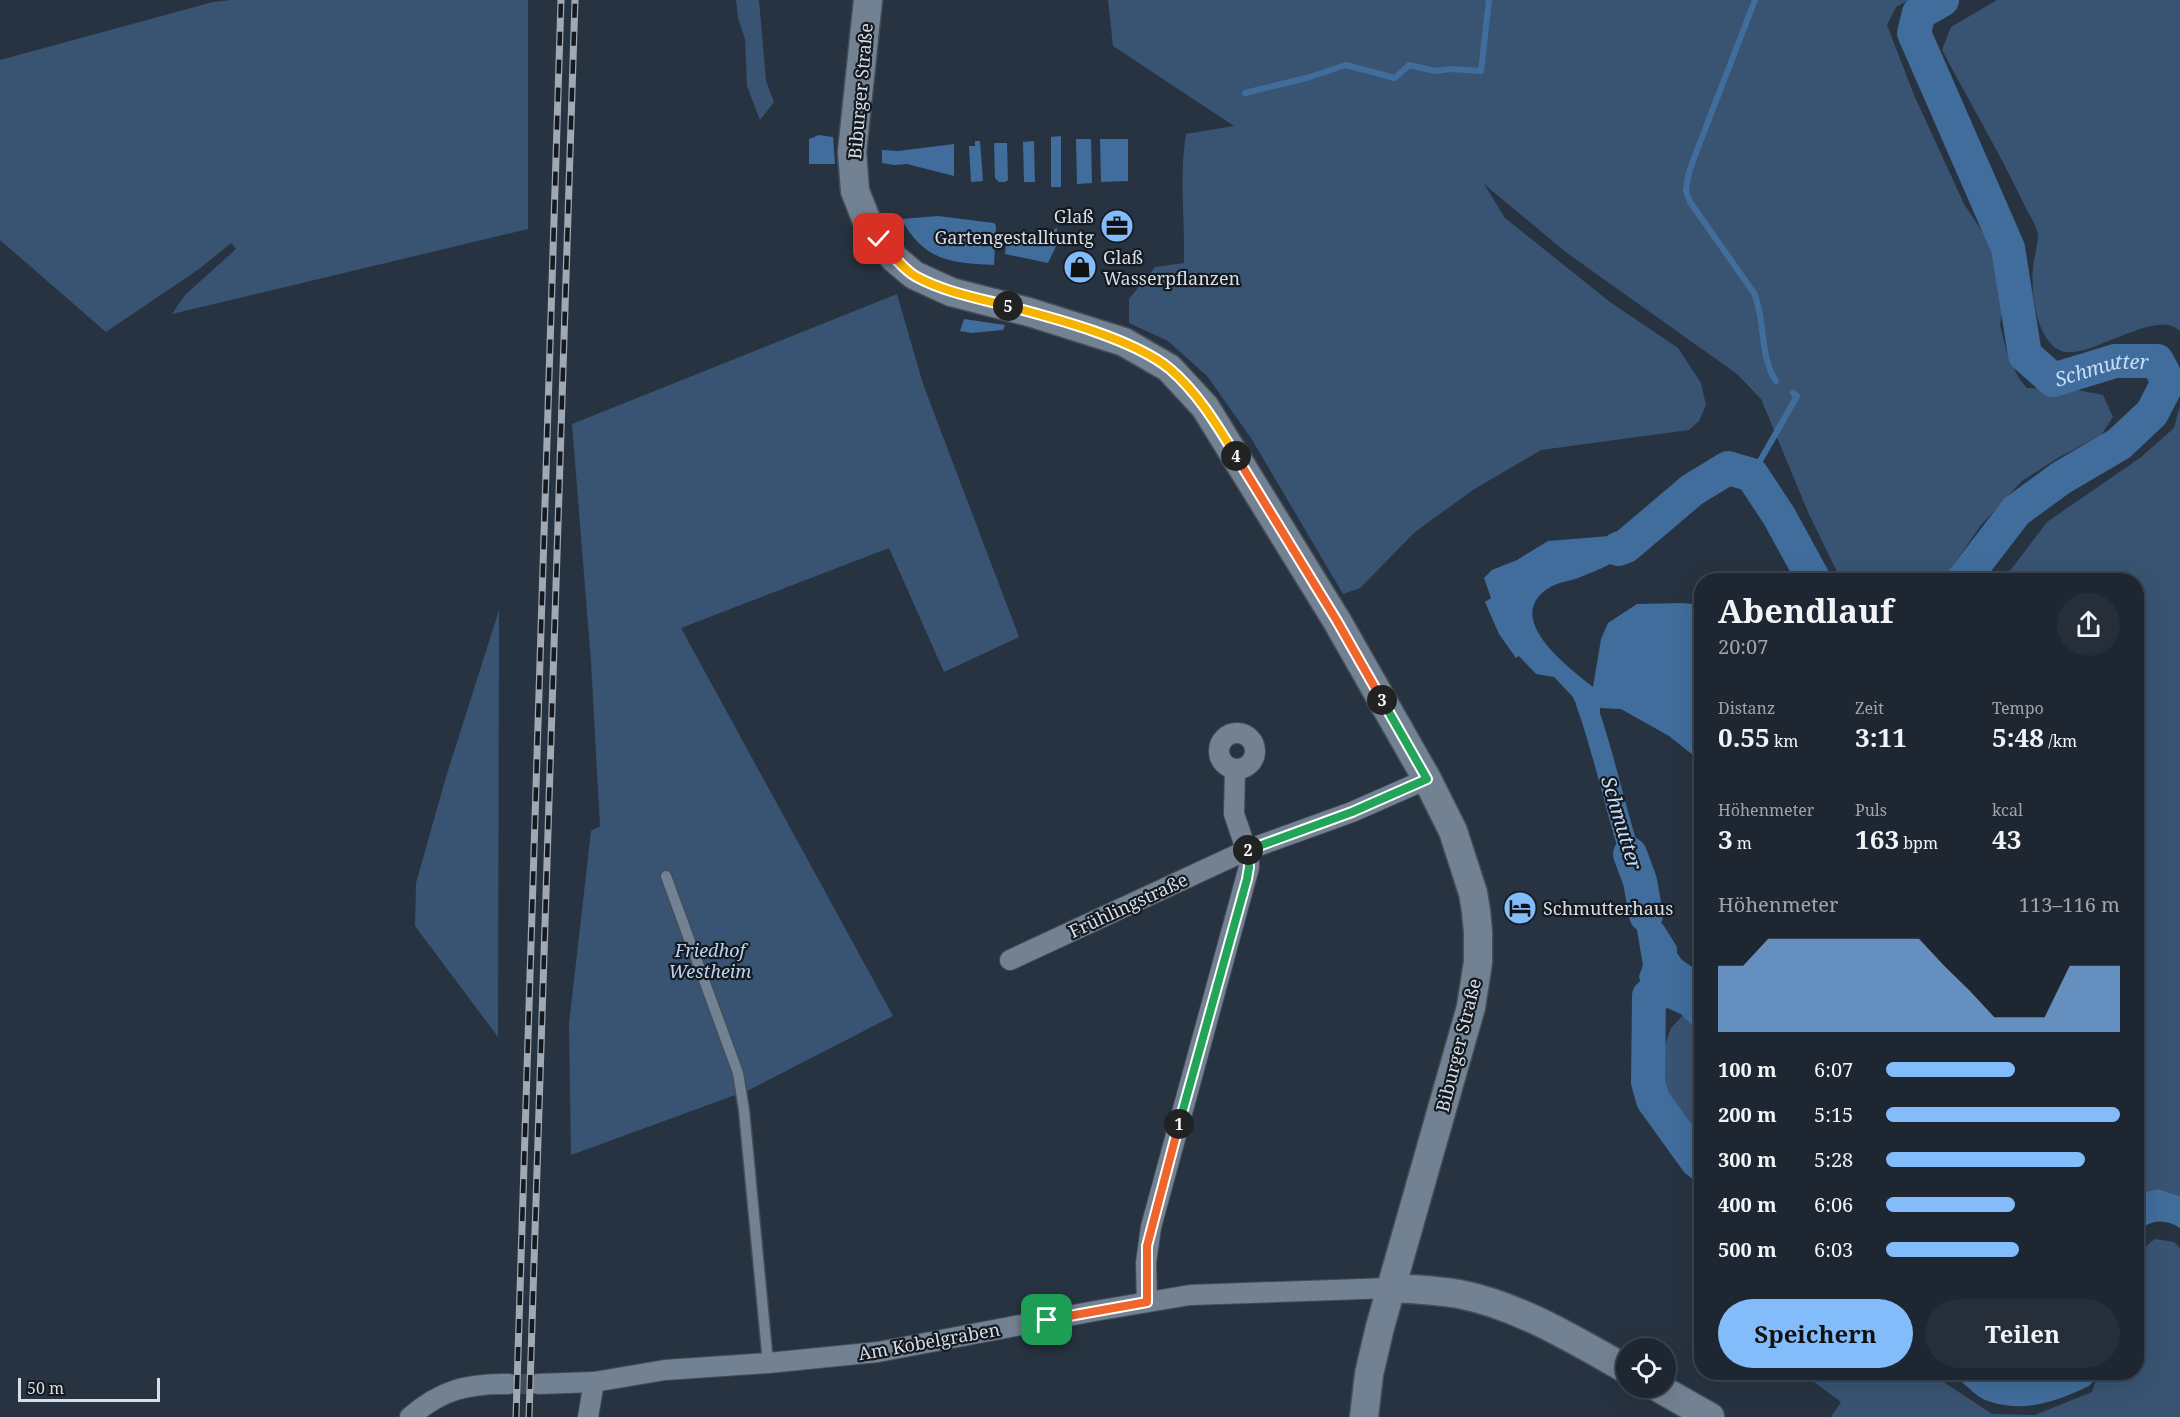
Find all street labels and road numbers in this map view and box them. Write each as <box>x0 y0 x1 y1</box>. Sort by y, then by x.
street label: Biburger Straße <box>842 22 878 160</box>
street label: Frühlingstraße <box>1065 867 1191 943</box>
street label: Biburger Straße <box>1430 976 1486 1114</box>
street label: Am Kobelgraben <box>856 1317 1002 1365</box>

